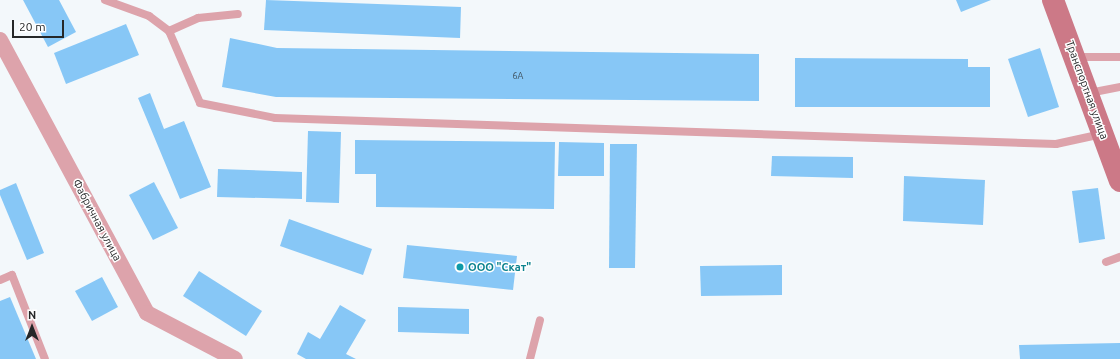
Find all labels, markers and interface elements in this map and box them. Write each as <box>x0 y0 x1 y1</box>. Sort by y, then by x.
scale bar <box>14 12 66 38</box>
text: 20 m <box>19 20 46 33</box>
street label: Транспортная улица <box>1063 39 1111 141</box>
house number: 6А <box>513 71 523 81</box>
street label: Фабричная улица <box>70 177 124 263</box>
place label: ООО "Скат" <box>468 260 531 274</box>
marker: ООО "Скат" <box>455 262 465 272</box>
north arrow <box>12 307 52 347</box>
text: N <box>28 309 36 321</box>

